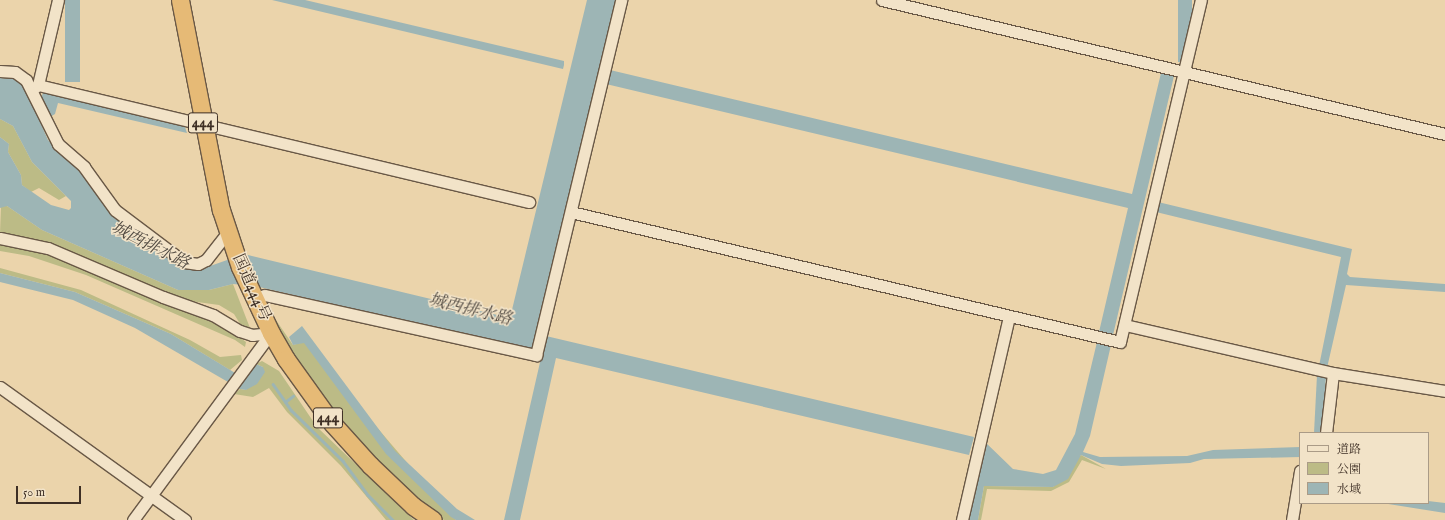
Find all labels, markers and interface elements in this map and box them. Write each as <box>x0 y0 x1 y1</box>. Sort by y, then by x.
road number: 444 <box>187 110 219 136</box>
water label: 城西排水路 <box>108 218 192 274</box>
street label: 国道444号 <box>228 251 274 325</box>
water label: 城西排水路 <box>426 290 514 330</box>
road number: 444 <box>312 405 344 431</box>
legend <box>1299 432 1429 504</box>
text: 道路 <box>1337 442 1361 457</box>
text: 公園 <box>1337 462 1361 477</box>
scale bar <box>18 478 83 504</box>
text: 水域 <box>1337 482 1361 497</box>
text: 50 m <box>23 485 45 500</box>

